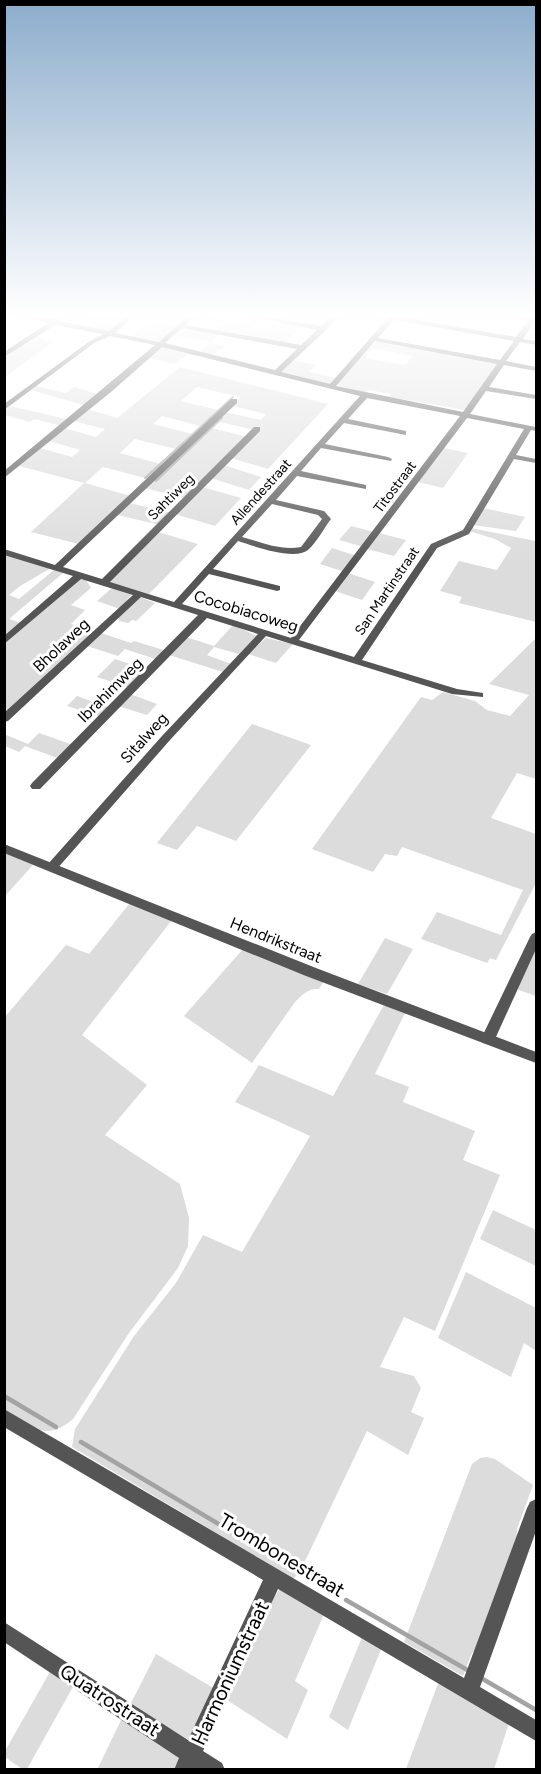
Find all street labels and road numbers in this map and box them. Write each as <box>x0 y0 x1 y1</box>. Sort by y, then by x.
street label: Allendestraat <box>227 455 295 529</box>
street label: Titostraat <box>370 458 420 516</box>
street label: Sahtiweg <box>144 470 198 524</box>
street label: San Martinstraat <box>351 543 423 639</box>
street label: Cocobiacoweg <box>191 586 301 636</box>
street label: Bholaweg <box>29 614 93 676</box>
street label: Ibrahimweg <box>74 654 146 726</box>
street label: Sitalweg <box>116 709 172 767</box>
street label: Hendrikstraat <box>227 913 325 967</box>
street label: Trombonestraat <box>215 1508 349 1602</box>
street label: Harmoniumstraat <box>186 1597 274 1749</box>
street label: Quatrostraat <box>55 1659 165 1741</box>

